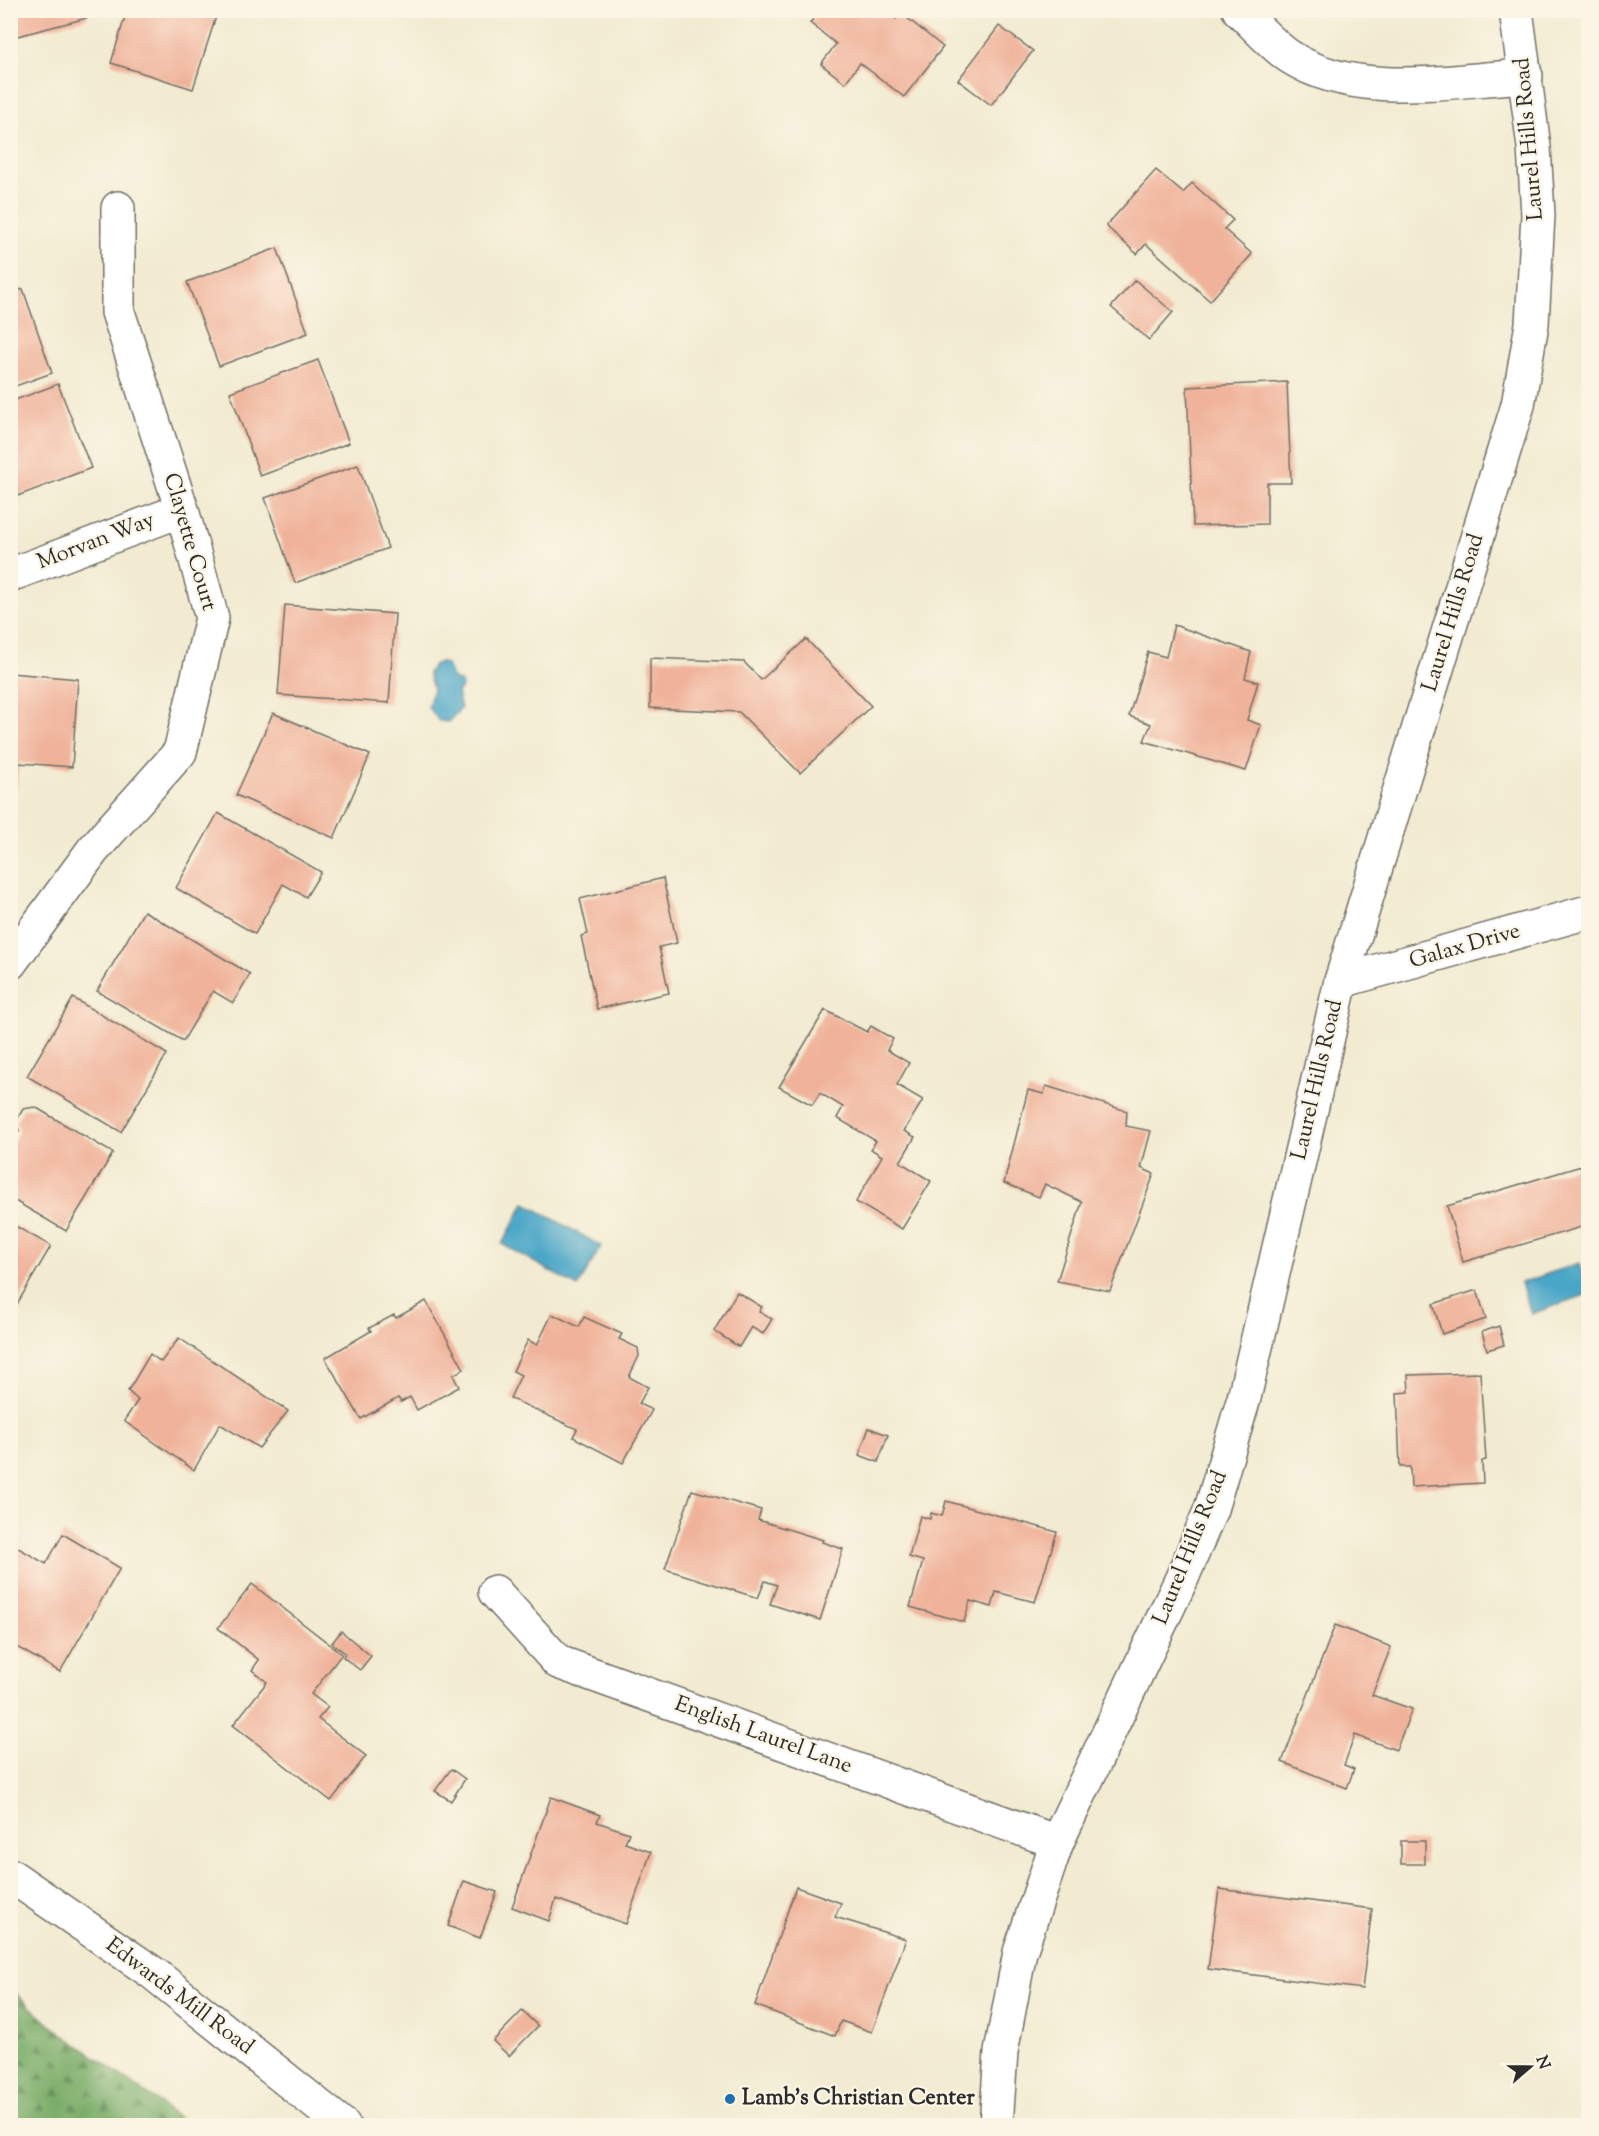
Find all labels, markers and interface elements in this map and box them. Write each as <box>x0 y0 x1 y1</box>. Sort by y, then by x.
street label: Laurel Hills Road <box>1507 56 1553 222</box>
street label: Clayette Court <box>154 469 224 615</box>
street label: Morvan Way <box>33 505 159 579</box>
street label: Laurel Hills Road <box>1415 530 1493 696</box>
street label: Galax Drive <box>1406 916 1524 978</box>
street label: Laurel Hills Road <box>1284 997 1352 1163</box>
street label: Laurel Hills Road <box>1146 1466 1236 1630</box>
street label: English Laurel Lane <box>670 1689 856 1783</box>
street label: Edwards Mill Road <box>98 1930 260 2064</box>
north arrow <box>1500 2037 1560 2097</box>
text: N <box>1529 2053 1555 2073</box>
place label: Lamb's Christian Center <box>742 2083 975 2115</box>
marker: Lamb's Christian Center <box>723 2092 737 2106</box>

